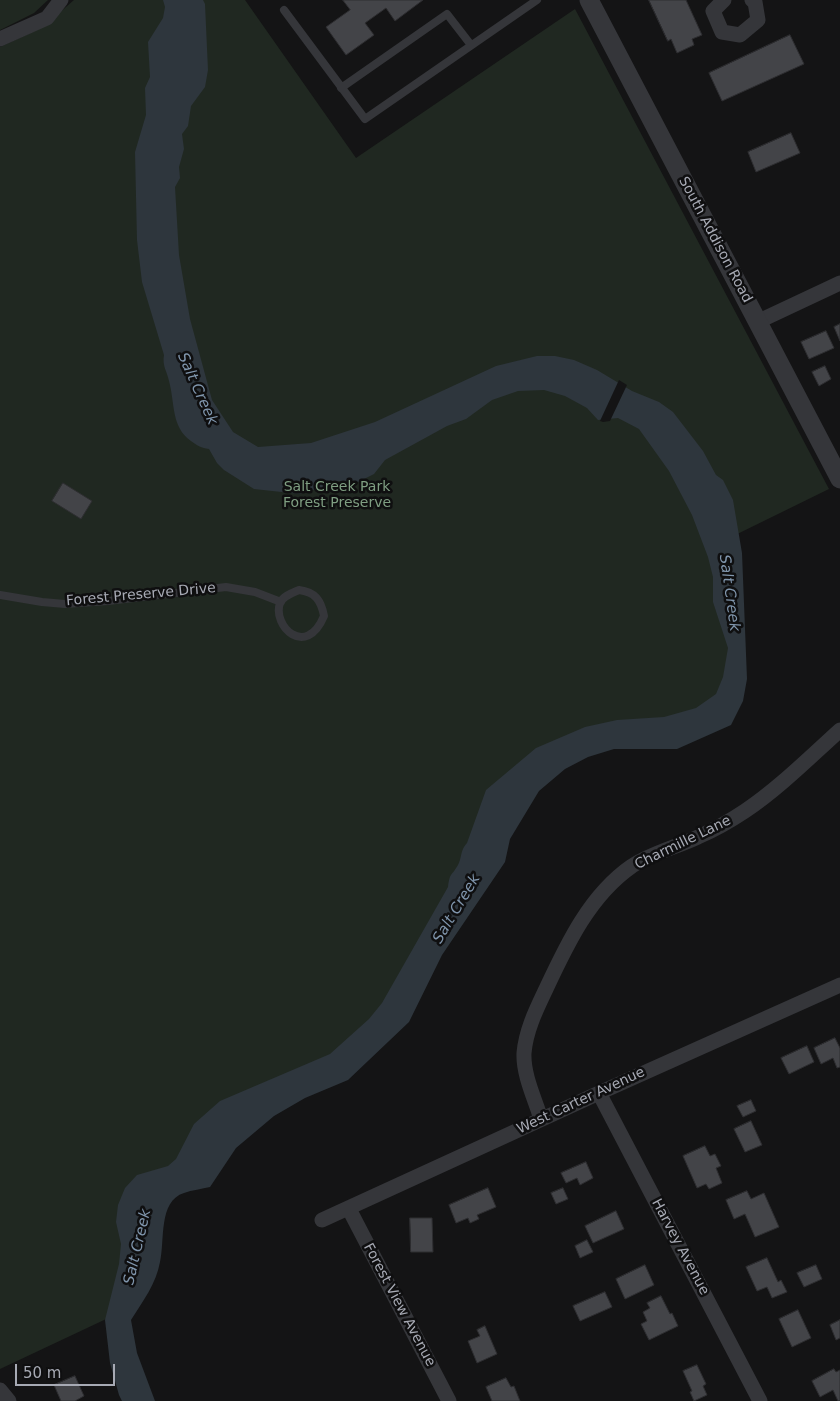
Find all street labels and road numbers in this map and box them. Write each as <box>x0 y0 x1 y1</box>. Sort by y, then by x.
street label: South Addison Road <box>675 174 755 306</box>
street label: Forest Preserve Drive <box>66 580 216 610</box>
street label: Charmille Lane <box>632 812 734 874</box>
street label: West Carter Avenue <box>514 1064 648 1138</box>
street label: Harvey Avenue <box>648 1196 712 1298</box>
street label: Forest View Avenue <box>359 1241 439 1369</box>

